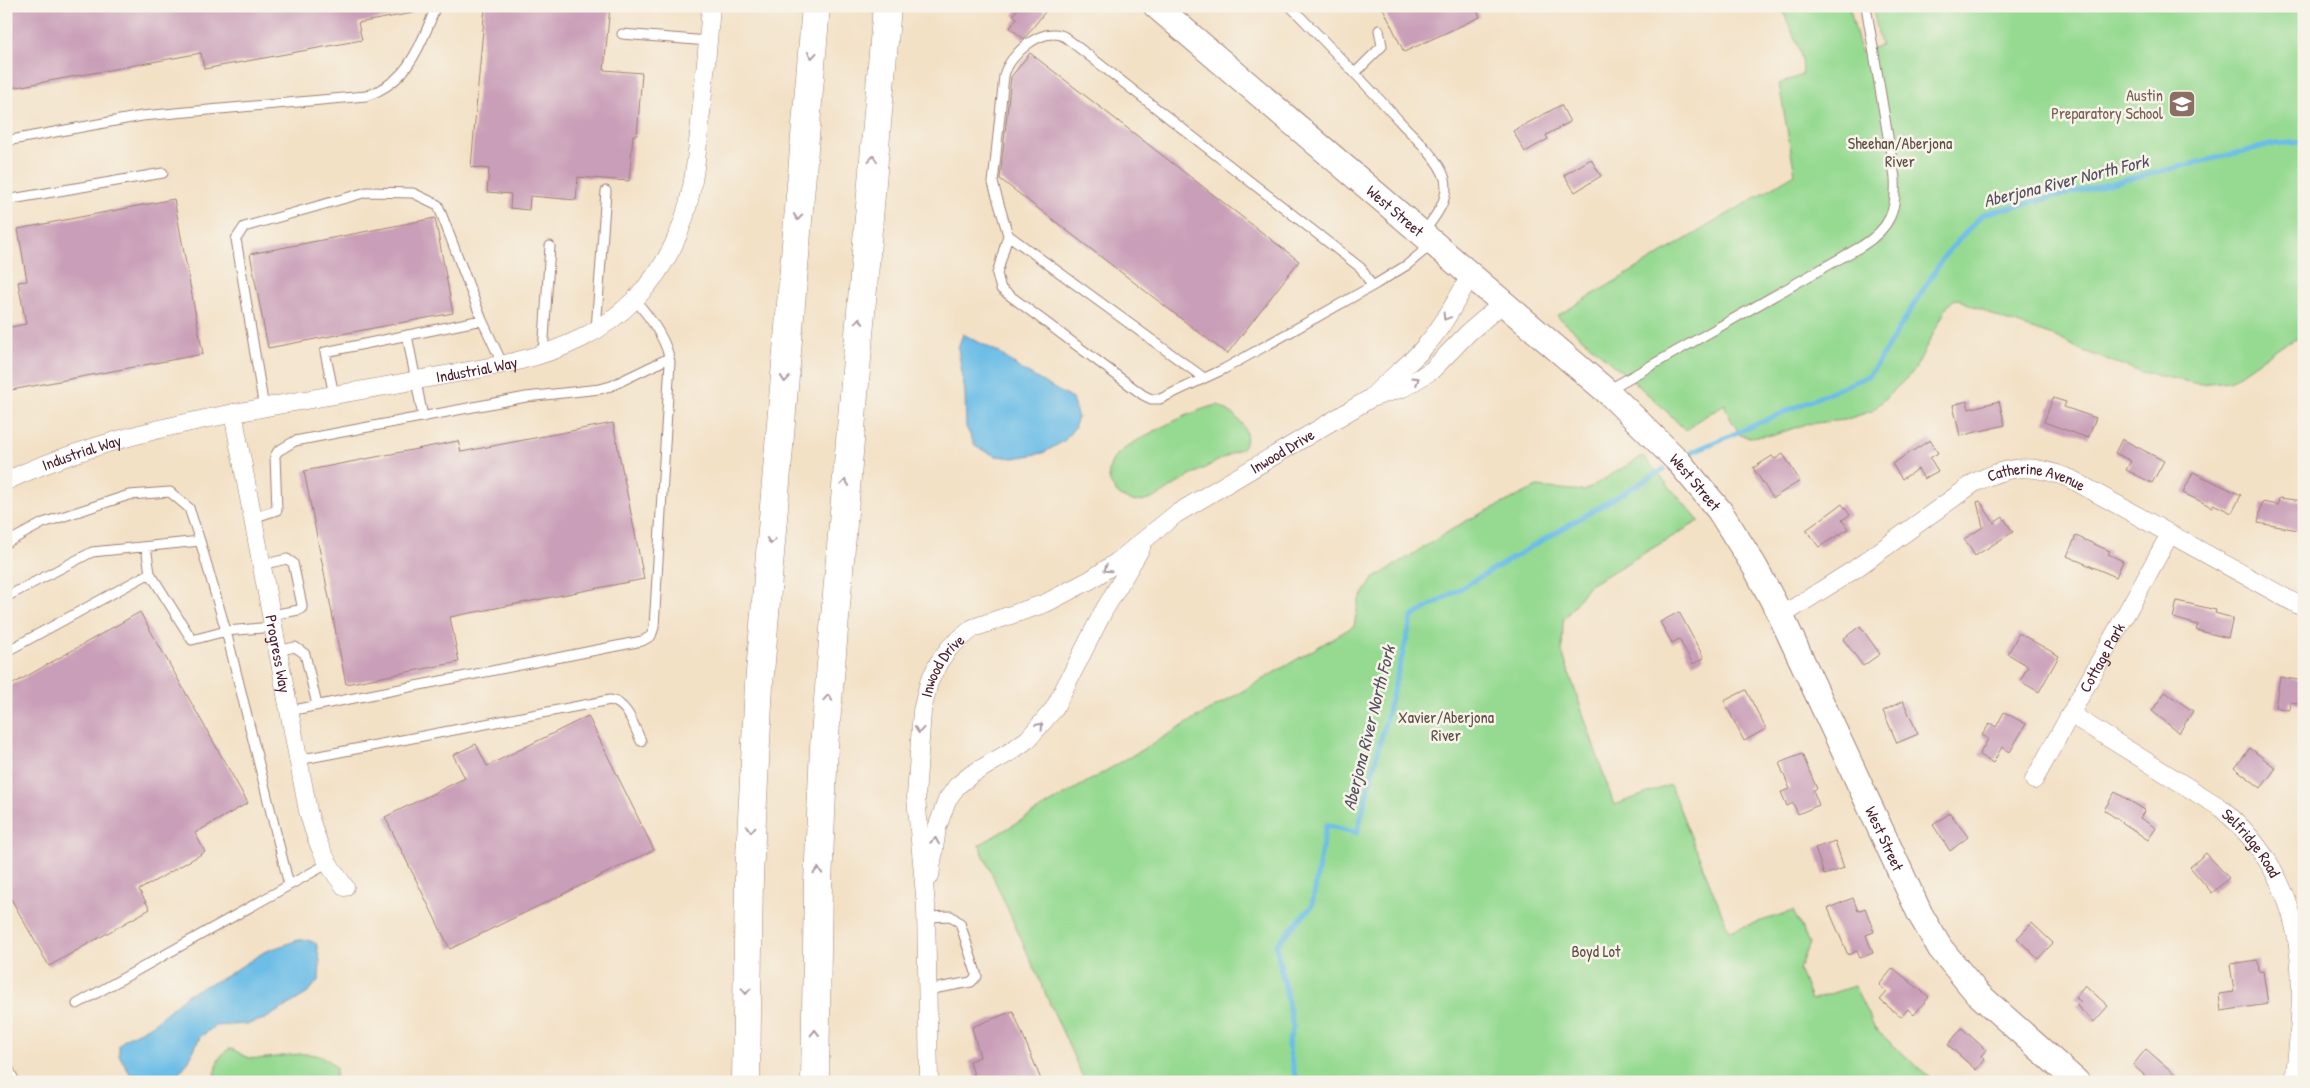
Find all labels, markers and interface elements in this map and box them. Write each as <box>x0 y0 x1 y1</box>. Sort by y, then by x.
one-way arrow <box>807 51 818 59</box>
place label: Austin Preparatory School <box>2051 84 2164 124</box>
school or university icon: Austin Preparatory School <box>2167 89 2197 119</box>
park label: Sheehan/Aberjona River <box>1848 132 1952 172</box>
water label: Aberjona River North Fork <box>1981 148 2152 213</box>
one-way arrow <box>868 154 879 162</box>
street label: West Street <box>1362 180 1429 242</box>
one-way arrow <box>793 213 804 221</box>
one-way arrow <box>1442 311 1452 320</box>
one-way arrow <box>854 316 865 324</box>
street label: Industrial Way <box>434 350 520 387</box>
one-way arrow <box>779 375 790 383</box>
one-way arrow <box>1411 377 1420 387</box>
street label: Inwood Drive <box>1246 423 1319 479</box>
street label: Industrial Way <box>39 429 124 476</box>
street label: West Street <box>1665 448 1726 516</box>
street label: Catherine Avenue <box>1984 457 2090 496</box>
one-way arrow <box>840 478 851 486</box>
one-way arrow <box>765 537 776 545</box>
one-way arrow <box>1104 562 1113 572</box>
street label: Progress Way <box>260 613 297 695</box>
street label: Cottage Park <box>2074 618 2130 696</box>
street label: Inwood Drive <box>915 628 969 699</box>
water label: Aberjona River North Fork <box>1336 641 1401 813</box>
one-way arrow <box>822 694 833 702</box>
park label: Xavier/Aberjona River <box>1398 706 1494 746</box>
one-way arrow <box>1034 723 1043 732</box>
one-way arrow <box>914 726 925 734</box>
street label: West Street <box>1860 803 1910 875</box>
street label: Selfridge Road <box>2217 803 2286 881</box>
one-way arrow <box>746 825 756 833</box>
one-way arrow <box>929 836 939 845</box>
one-way arrow <box>813 866 824 874</box>
park label: Boyd Lot <box>1571 940 1621 962</box>
one-way arrow <box>741 988 751 995</box>
one-way arrow <box>810 1029 820 1036</box>

